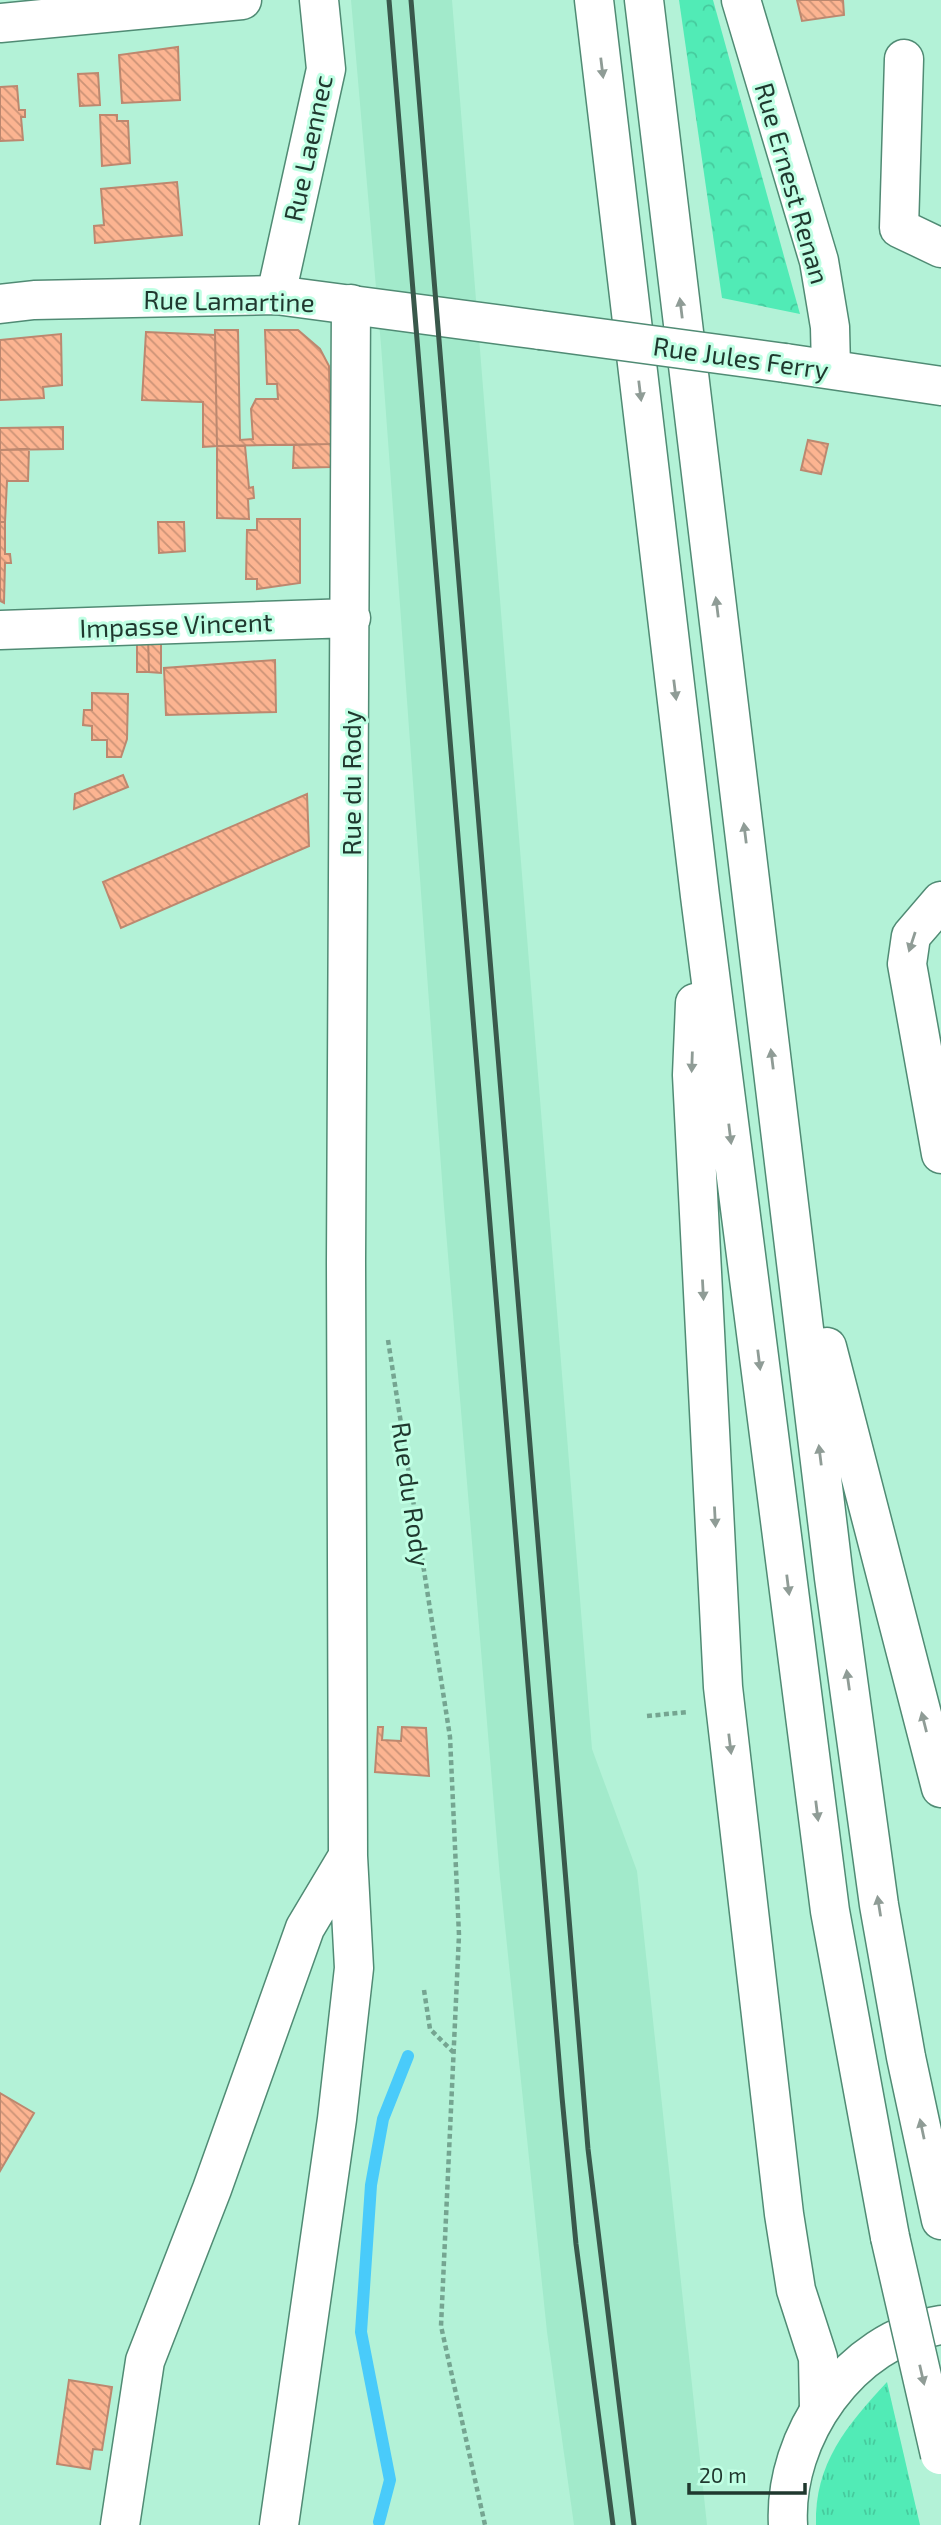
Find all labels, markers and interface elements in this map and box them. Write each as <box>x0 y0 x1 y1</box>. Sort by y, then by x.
one-way arrow <box>596 57 607 79</box>
street label: Rue Laennec <box>276 72 338 224</box>
street label: Rue Ernest Renan <box>749 79 837 287</box>
street label: Rue Lamartine <box>143 283 315 317</box>
one-way arrow <box>676 297 687 319</box>
street label: Rue Jules Ferry <box>651 329 831 385</box>
one-way arrow <box>634 380 645 402</box>
one-way arrow <box>712 596 723 618</box>
street label: Impasse Vincent <box>79 605 273 643</box>
one-way arrow <box>670 679 681 701</box>
street label: Rue du Rody <box>335 710 366 856</box>
one-way arrow <box>739 822 750 844</box>
one-way arrow <box>906 931 916 952</box>
one-way arrow <box>766 1048 777 1070</box>
one-way arrow <box>687 1052 698 1074</box>
one-way arrow <box>725 1123 736 1145</box>
one-way arrow <box>698 1279 709 1301</box>
one-way arrow <box>754 1349 765 1371</box>
street label: Rue du Rody <box>387 1420 438 1568</box>
one-way arrow <box>814 1443 825 1465</box>
one-way arrow <box>709 1506 720 1528</box>
one-way arrow <box>782 1575 793 1597</box>
one-way arrow <box>843 1669 854 1691</box>
one-way arrow <box>918 1711 929 1733</box>
one-way arrow <box>724 1733 735 1755</box>
one-way arrow <box>812 1800 823 1822</box>
one-way arrow <box>873 1894 884 1916</box>
one-way arrow <box>916 2118 927 2140</box>
one-way arrow <box>917 2364 928 2386</box>
scale bar <box>689 2452 804 2496</box>
text: 20 m <box>699 2462 747 2487</box>

